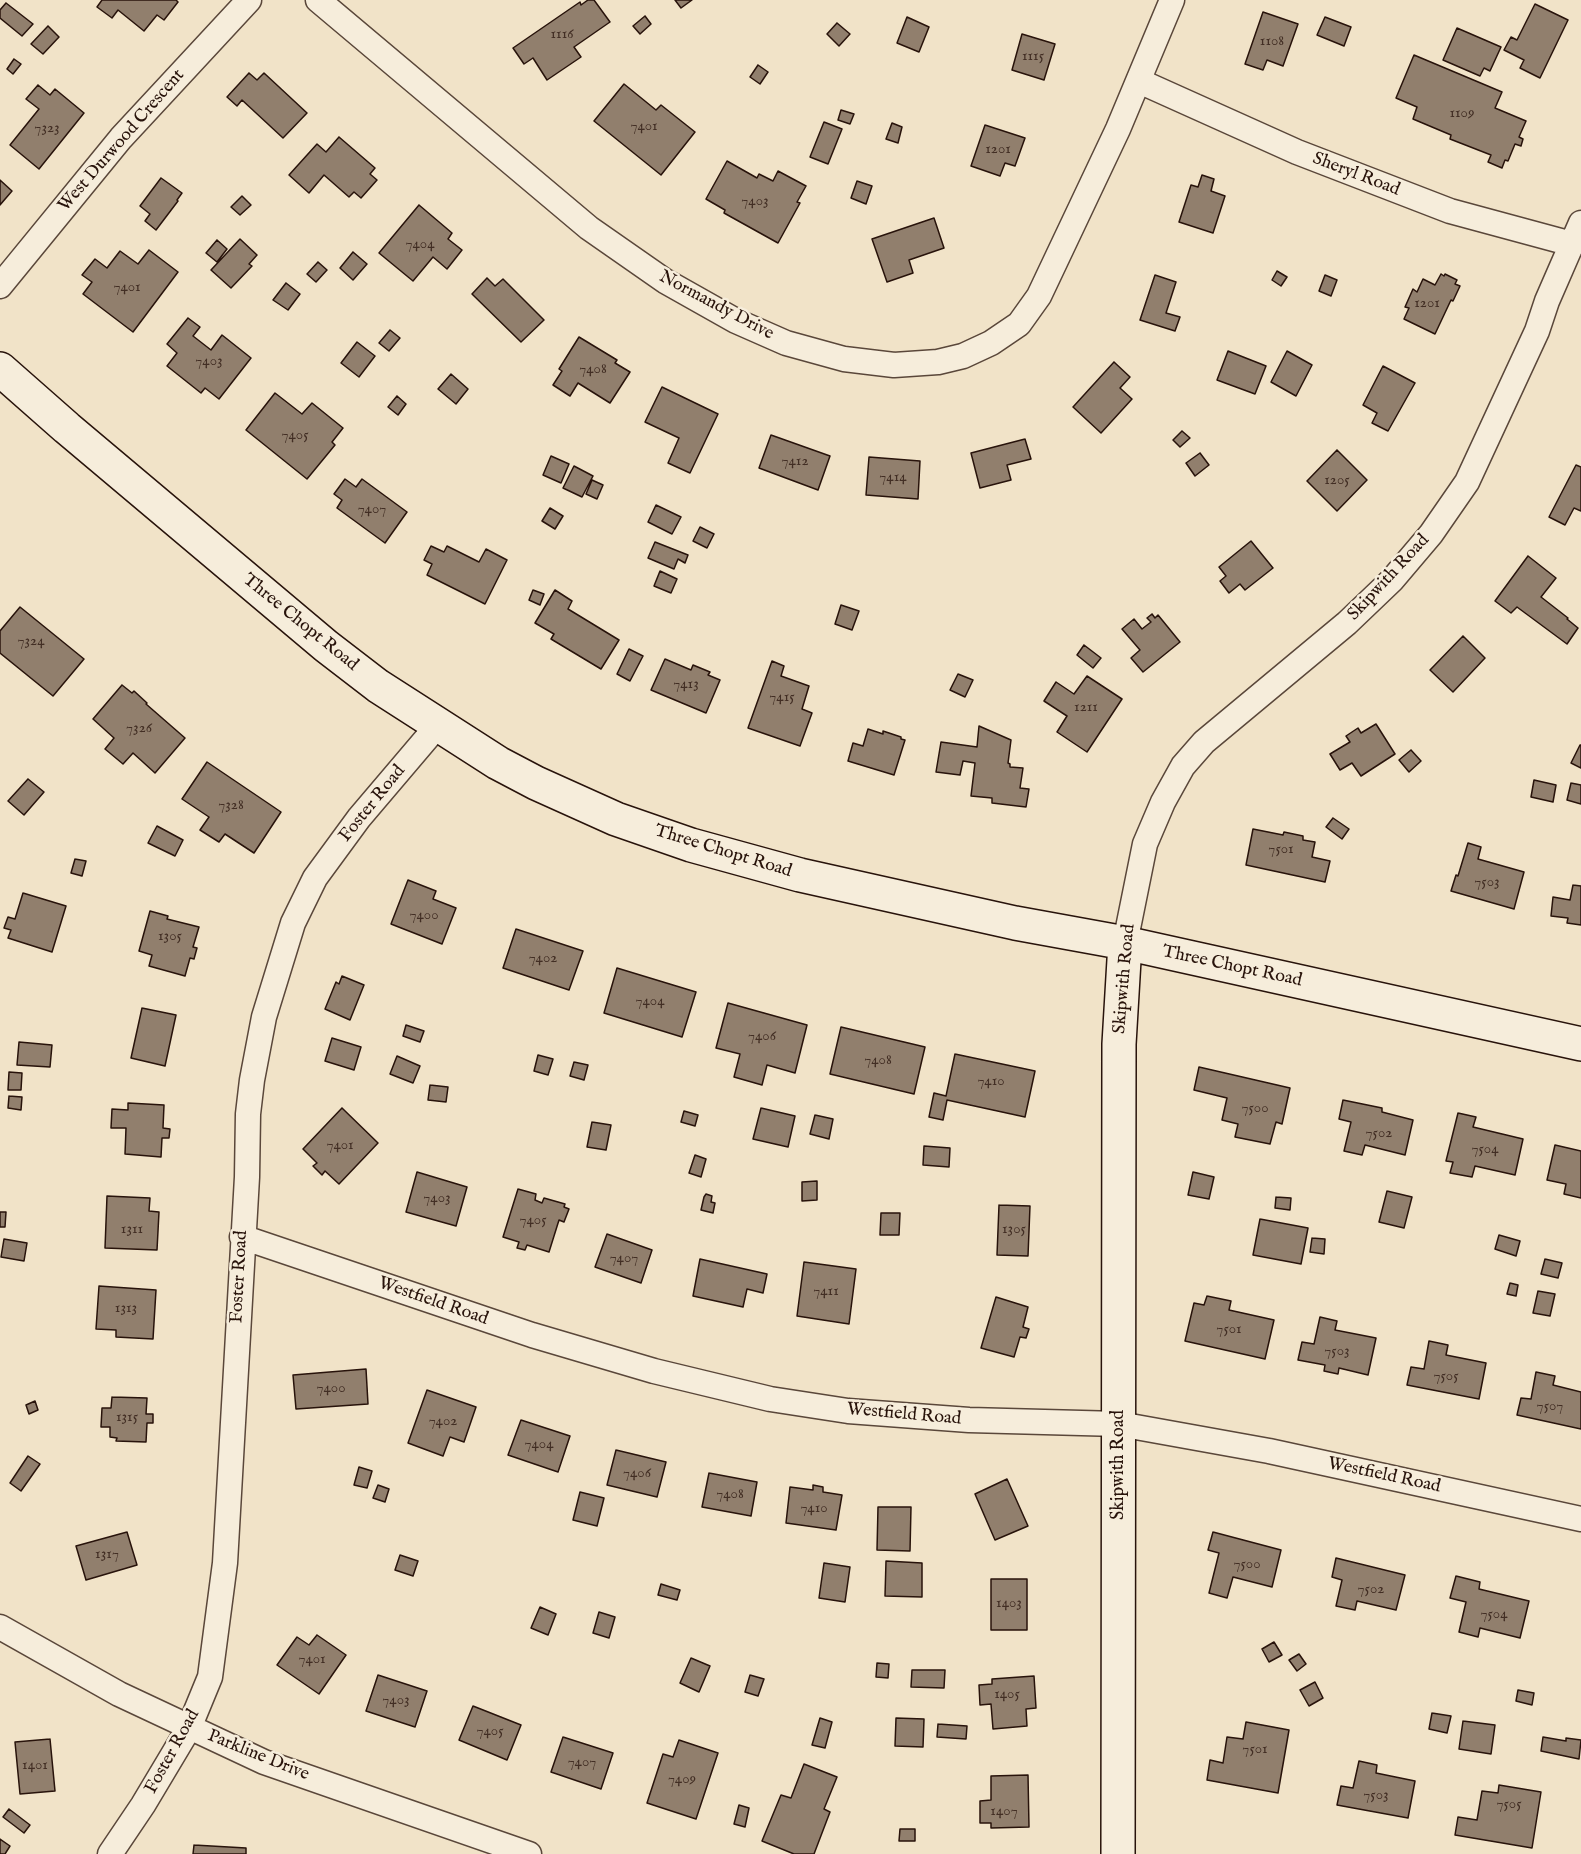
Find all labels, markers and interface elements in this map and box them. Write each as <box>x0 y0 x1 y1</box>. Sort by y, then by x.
house number: 1116 <box>550 26 574 44</box>
house number: 1108 <box>1260 33 1284 51</box>
house number: 1115 <box>1022 48 1044 66</box>
street label: West Durwood Crescent <box>54 65 190 217</box>
house number: 1109 <box>1449 105 1475 123</box>
house number: 7401 <box>630 118 658 136</box>
house number: 7323 <box>34 120 60 138</box>
house number: 1201 <box>985 141 1011 159</box>
street label: Sheryl Road <box>1309 148 1403 202</box>
house number: 7403 <box>741 193 769 211</box>
house number: 7404 <box>405 236 435 254</box>
street label: Normandy Drive <box>655 267 777 345</box>
house number: 7401 <box>113 279 141 297</box>
house number: 1201 <box>1414 295 1440 313</box>
house number: 7403 <box>195 353 223 371</box>
house number: 7408 <box>579 361 607 379</box>
house number: 7405 <box>281 427 309 445</box>
house number: 7412 <box>782 453 808 471</box>
house number: 7414 <box>879 469 907 487</box>
house number: 1205 <box>1324 472 1350 490</box>
house number: 7407 <box>358 501 386 519</box>
street label: Skipwith Road <box>1344 530 1434 626</box>
street label: Three Chopt Road <box>238 570 362 676</box>
house number: 7324 <box>17 633 45 651</box>
house number: 7413 <box>673 676 699 694</box>
house number: 7415 <box>769 689 795 707</box>
house number: 1211 <box>1074 699 1098 717</box>
house number: 7326 <box>126 720 152 738</box>
street label: Foster Road <box>335 761 411 847</box>
house number: 7328 <box>218 797 244 815</box>
street label: Three Chopt Road <box>652 821 794 883</box>
house number: 7501 <box>1268 841 1294 859</box>
house number: 7503 <box>1474 874 1500 892</box>
house number: 7400 <box>409 907 439 925</box>
street label: Skipwith Road <box>1109 923 1141 1035</box>
house number: 1305 <box>158 928 182 946</box>
street label: Three Chopt Road <box>1160 942 1304 992</box>
house number: 7402 <box>529 950 557 968</box>
house number: 7404 <box>635 993 665 1011</box>
house number: 7406 <box>748 1028 776 1046</box>
house number: 7408 <box>864 1052 892 1070</box>
house number: 7410 <box>977 1073 1005 1091</box>
house number: 7500 <box>1241 1100 1269 1118</box>
house number: 7502 <box>1366 1125 1392 1143</box>
house number: 7401 <box>326 1137 354 1155</box>
house number: 7504 <box>1471 1141 1499 1159</box>
house number: 7403 <box>423 1190 451 1208</box>
house number: 7405 <box>519 1212 547 1230</box>
house number: 1311 <box>121 1221 143 1239</box>
house number: 1305 <box>1002 1221 1026 1239</box>
street label: Foster Road <box>227 1230 253 1324</box>
house number: 7407 <box>610 1250 638 1268</box>
street label: Westfield Road <box>375 1273 491 1331</box>
house number: 7411 <box>813 1283 839 1301</box>
house number: 1313 <box>115 1300 137 1318</box>
house number: 7501 <box>1216 1321 1242 1339</box>
house number: 7503 <box>1324 1343 1350 1361</box>
house number: 7505 <box>1433 1368 1459 1386</box>
house number: 7400 <box>316 1380 346 1398</box>
house number: 7507 <box>1537 1398 1563 1416</box>
street label: Westfield Road <box>846 1399 962 1431</box>
house number: 1315 <box>116 1409 138 1427</box>
street label: Skipwith Road <box>1108 1410 1130 1520</box>
house number: 7402 <box>429 1413 457 1431</box>
house number: 7404 <box>524 1436 554 1454</box>
street label: Westfield Road <box>1326 1453 1442 1499</box>
house number: 7406 <box>623 1465 651 1483</box>
house number: 7408 <box>716 1486 744 1504</box>
house number: 7410 <box>800 1500 828 1518</box>
house number: 1317 <box>95 1546 119 1564</box>
house number: 7500 <box>1233 1556 1261 1574</box>
house number: 7502 <box>1358 1581 1384 1599</box>
house number: 1403 <box>996 1595 1022 1613</box>
house number: 7504 <box>1480 1606 1508 1624</box>
house number: 7401 <box>298 1651 326 1669</box>
house number: 1405 <box>994 1686 1020 1704</box>
house number: 7403 <box>382 1692 410 1710</box>
street label: Foster Road <box>141 1706 205 1798</box>
house number: 7405 <box>476 1723 504 1741</box>
street label: Parkline Drive <box>204 1726 312 1786</box>
house number: 7501 <box>1242 1741 1268 1759</box>
house number: 7407 <box>568 1754 596 1772</box>
house number: 1401 <box>22 1757 48 1775</box>
house number: 7409 <box>668 1771 696 1789</box>
house number: 7503 <box>1363 1787 1389 1805</box>
house number: 7505 <box>1496 1796 1522 1814</box>
house number: 1407 <box>990 1803 1018 1821</box>

